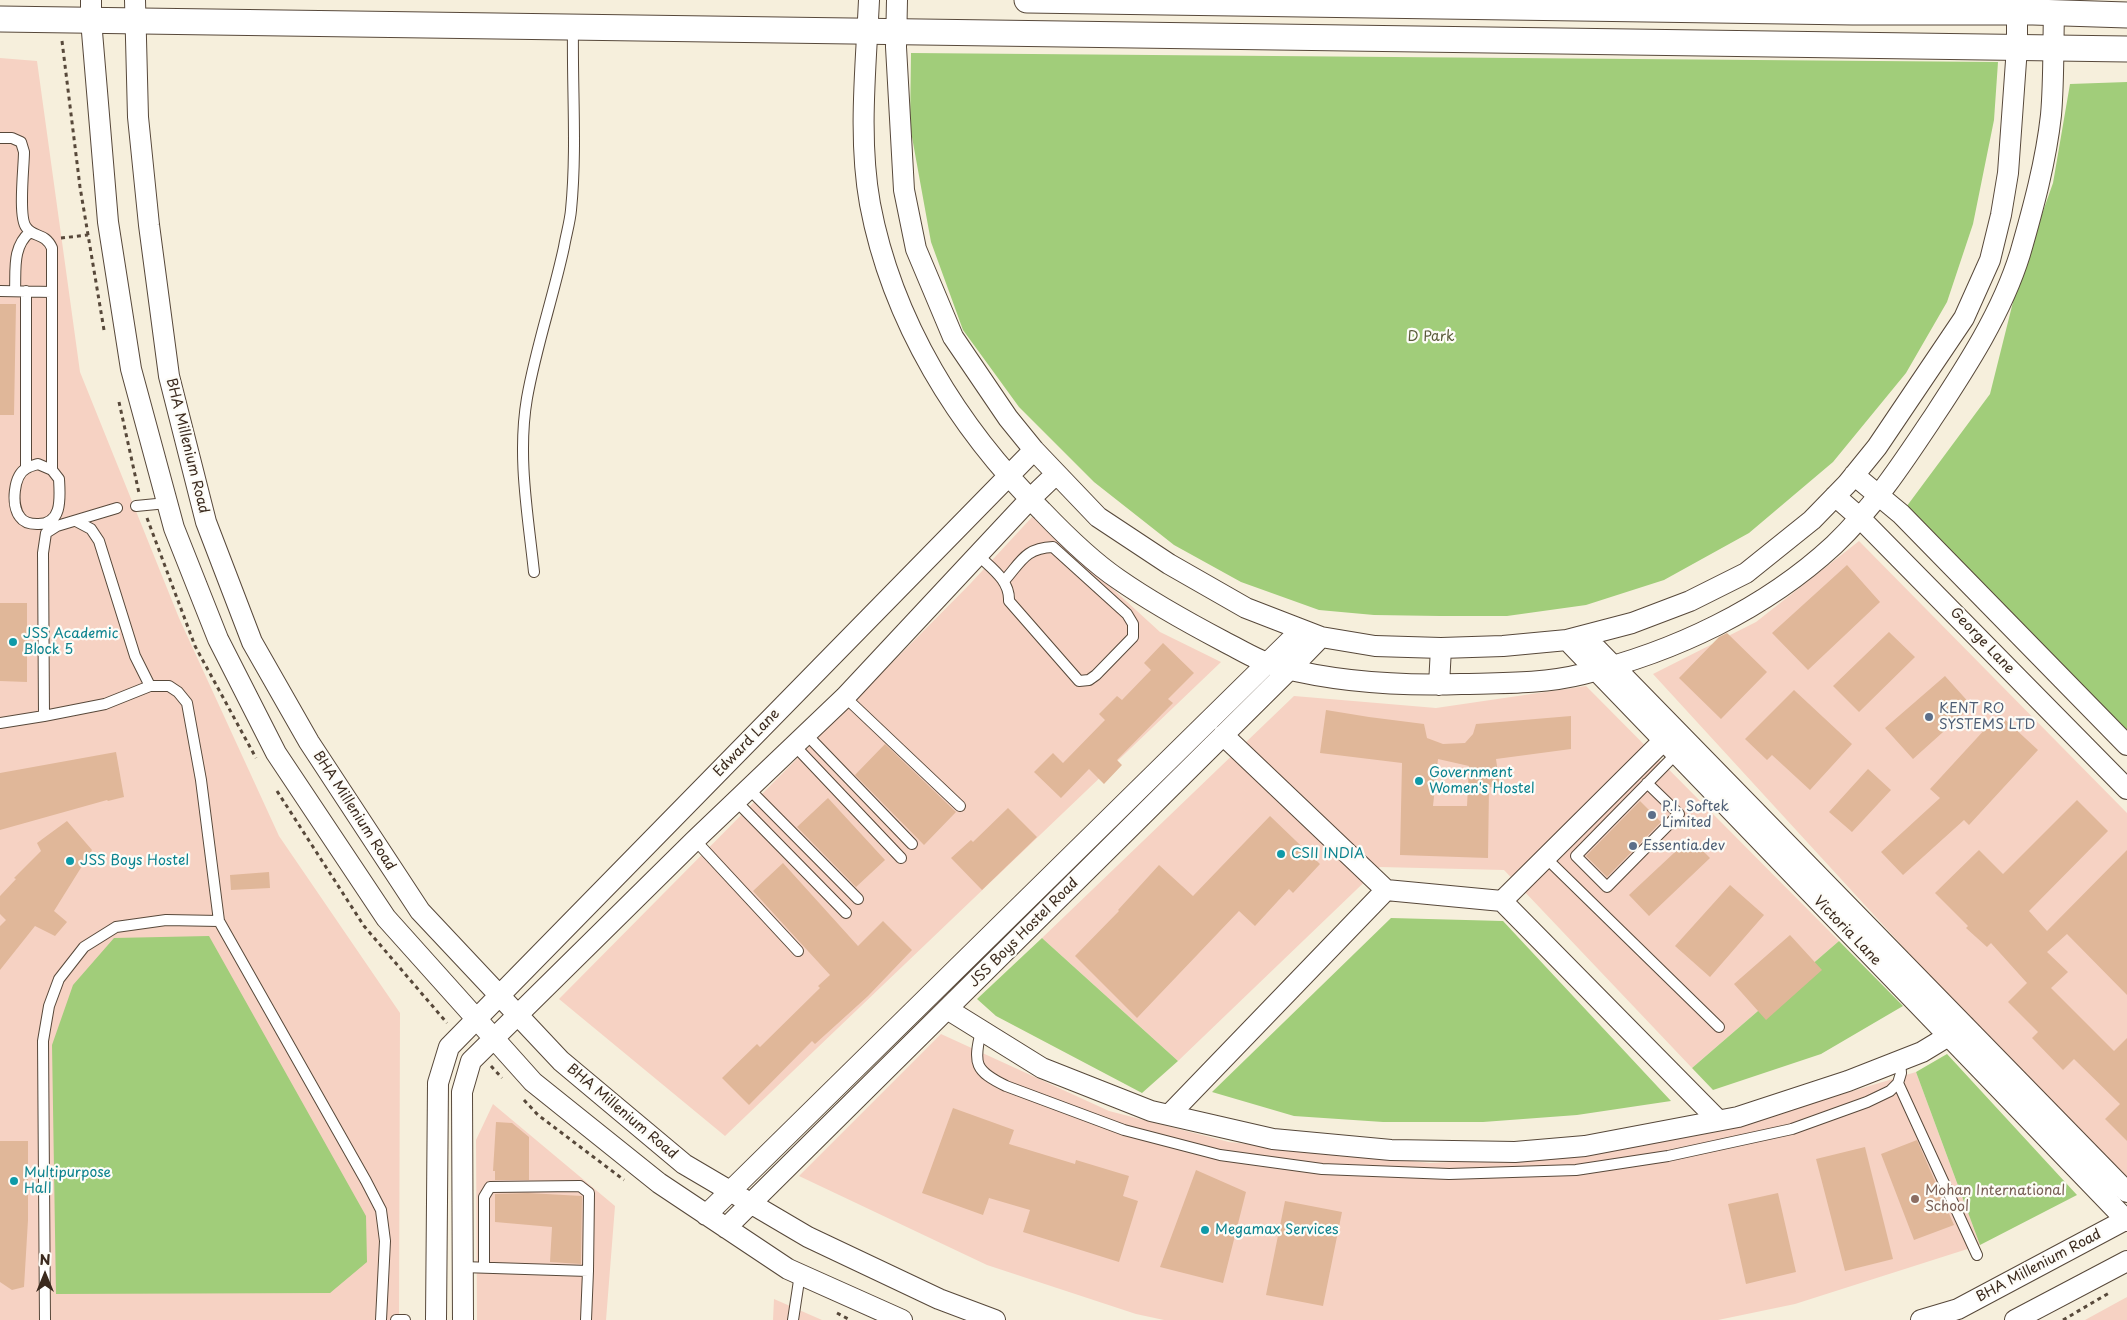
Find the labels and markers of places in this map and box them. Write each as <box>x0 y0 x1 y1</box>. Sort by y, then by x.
place label: JSS Academic Block 5 <box>23 626 118 658</box>
marker: JSS Academic Block 5 <box>7 636 19 648</box>
place label: KENT RO SYSTEMS LTD <box>1939 701 2036 734</box>
marker: KENT RO SYSTEMS LTD <box>1923 711 1935 723</box>
place label: Government Women's Hostel <box>1429 765 1535 798</box>
marker: Government Women's Hostel <box>1413 775 1425 787</box>
place label: P.I. Softek Limited <box>1662 799 1729 832</box>
marker: P.I. Softek Limited <box>1646 809 1658 821</box>
place label: Essentia.dev <box>1643 838 1725 854</box>
marker: Essentia.dev <box>1627 840 1639 852</box>
place label: CSII INDIA <box>1291 846 1365 862</box>
marker: CSII INDIA <box>1275 848 1287 860</box>
place label: JSS Boys Hostel <box>80 853 189 869</box>
marker: JSS Boys Hostel <box>64 855 76 867</box>
place label: Multipurpose Hall <box>24 1165 111 1198</box>
marker: Multipurpose Hall <box>8 1175 20 1187</box>
place label: Mohan International School <box>1925 1183 2065 1216</box>
marker: Mohan International School <box>1909 1193 1921 1205</box>
place label: Megamax Services <box>1215 1222 1339 1238</box>
marker: Megamax Services <box>1199 1224 1211 1236</box>

